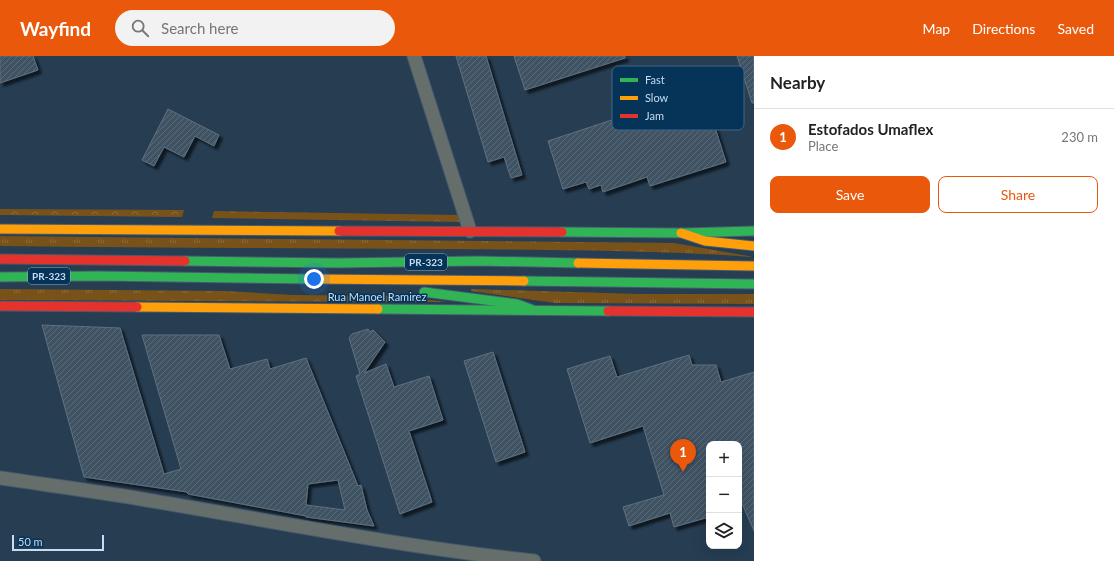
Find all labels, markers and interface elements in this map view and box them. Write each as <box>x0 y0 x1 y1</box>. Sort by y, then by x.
search box <box>115 10 395 46</box>
text: Wayfind <box>20 17 91 40</box>
icon: search <box>129 17 151 39</box>
text: Search here <box>161 19 238 37</box>
text: Map <box>923 20 950 37</box>
text: Directions <box>972 20 1035 37</box>
text: Saved <box>1057 20 1094 37</box>
legend <box>612 66 744 130</box>
text: Nearby <box>770 72 825 93</box>
text: Fast <box>645 73 665 86</box>
text: Slow <box>645 91 669 104</box>
text: Jam <box>645 109 664 122</box>
text: Estofados Umaflex <box>808 120 933 138</box>
text: 1 <box>779 129 787 145</box>
text: 230 m <box>1061 129 1098 145</box>
text: Place <box>808 138 838 154</box>
button: Save <box>770 176 930 213</box>
button: Share <box>938 176 1098 213</box>
road number: PR-323 <box>405 254 447 270</box>
road number: PR-323 <box>28 268 70 284</box>
your location <box>304 269 324 289</box>
street label: Rua Manoel Ramirez <box>328 290 426 303</box>
pin: 1 <box>670 439 696 472</box>
map controls <box>706 441 742 549</box>
button: + <box>706 441 742 477</box>
button: − <box>706 477 742 513</box>
button: layers <box>706 513 742 549</box>
scale bar <box>12 533 104 552</box>
text: 50 m <box>18 535 43 548</box>

